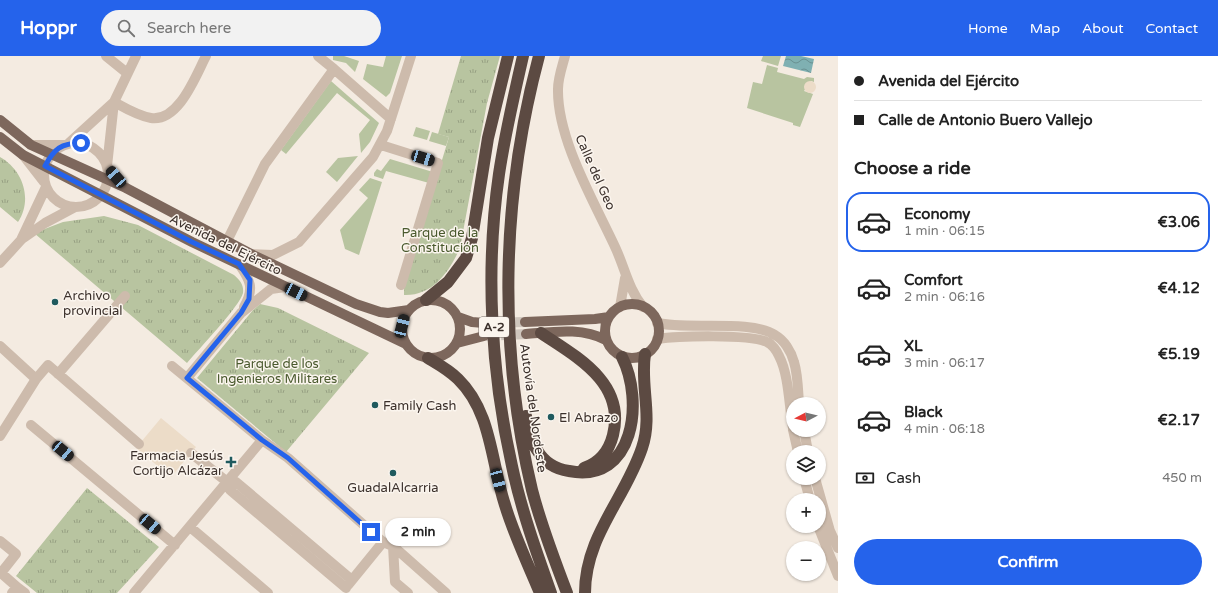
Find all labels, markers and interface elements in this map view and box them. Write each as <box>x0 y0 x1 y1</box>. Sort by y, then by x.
search box <box>101 10 381 46</box>
text: Hoppr <box>20 17 77 39</box>
icon: search <box>115 17 137 39</box>
text: Search here <box>147 19 231 37</box>
text: Home <box>968 20 1008 37</box>
text: Map <box>1030 20 1060 37</box>
text: About <box>1082 20 1124 37</box>
text: Contact <box>1146 20 1198 37</box>
text: Avenida del Ejército <box>878 72 1019 90</box>
text: Calle de Antonio Buero Vallejo <box>878 111 1093 129</box>
street label: Calle del Geo <box>571 132 619 213</box>
route start <box>72 134 90 152</box>
car <box>410 149 436 167</box>
text: Choose a ride <box>854 157 971 179</box>
car <box>104 164 128 190</box>
icon: car <box>856 204 892 240</box>
text: Economy <box>904 205 970 223</box>
street label: Avenida del Ejército <box>167 211 284 279</box>
text: €3.06 <box>1158 213 1200 231</box>
text: 1 min · 06:15 <box>904 223 985 239</box>
park label: Parque de la Constitución <box>401 225 479 256</box>
icon: car <box>856 270 892 306</box>
text: Comfort <box>904 271 963 289</box>
text: €4.12 <box>1158 279 1200 297</box>
car <box>283 281 309 303</box>
place label: Archivo provincial <box>63 288 123 319</box>
text: 2 min · 06:16 <box>904 289 985 305</box>
marker: Archivo provincial <box>50 297 60 307</box>
car <box>393 313 411 339</box>
road number: A-2 <box>479 317 509 337</box>
icon: car <box>856 336 892 372</box>
text: XL <box>904 337 923 355</box>
street label: Autovía del Nordeste <box>516 343 550 474</box>
text: €5.19 <box>1158 345 1200 363</box>
text: 3 min · 06:17 <box>904 355 985 371</box>
park label: Parque de los Ingenieros Militares <box>217 356 337 387</box>
north arrow <box>786 397 826 437</box>
map controls <box>786 397 826 581</box>
place label: Family Cash <box>383 398 457 414</box>
marker: Family Cash <box>370 400 380 410</box>
icon: car <box>856 402 892 438</box>
text: Black <box>904 403 943 421</box>
place label: El Abrazo <box>559 410 618 426</box>
text: €2.17 <box>1158 411 1200 429</box>
marker: El Abrazo <box>546 412 556 422</box>
text: 4 min · 06:18 <box>904 421 985 437</box>
car <box>50 439 76 463</box>
button: layers <box>786 445 826 485</box>
place label: Farmacia Jesús Cortijo Alcázar <box>130 448 223 479</box>
marker: Farmacia Jesús Cortijo Alcázar <box>226 457 236 467</box>
car <box>489 467 507 493</box>
icon: cash <box>854 467 876 489</box>
marker: GuadalAlcarria <box>388 468 398 478</box>
text: Cash <box>886 469 921 487</box>
text: 450 m <box>1162 470 1202 486</box>
place label: GuadalAlcarria <box>347 480 439 496</box>
button: + <box>786 493 826 533</box>
car <box>137 512 163 536</box>
callout: 2 min <box>385 518 451 546</box>
route end <box>362 523 380 541</box>
text: 2 min <box>401 524 435 540</box>
button: Confirm <box>854 539 1202 585</box>
button: − <box>786 541 826 581</box>

